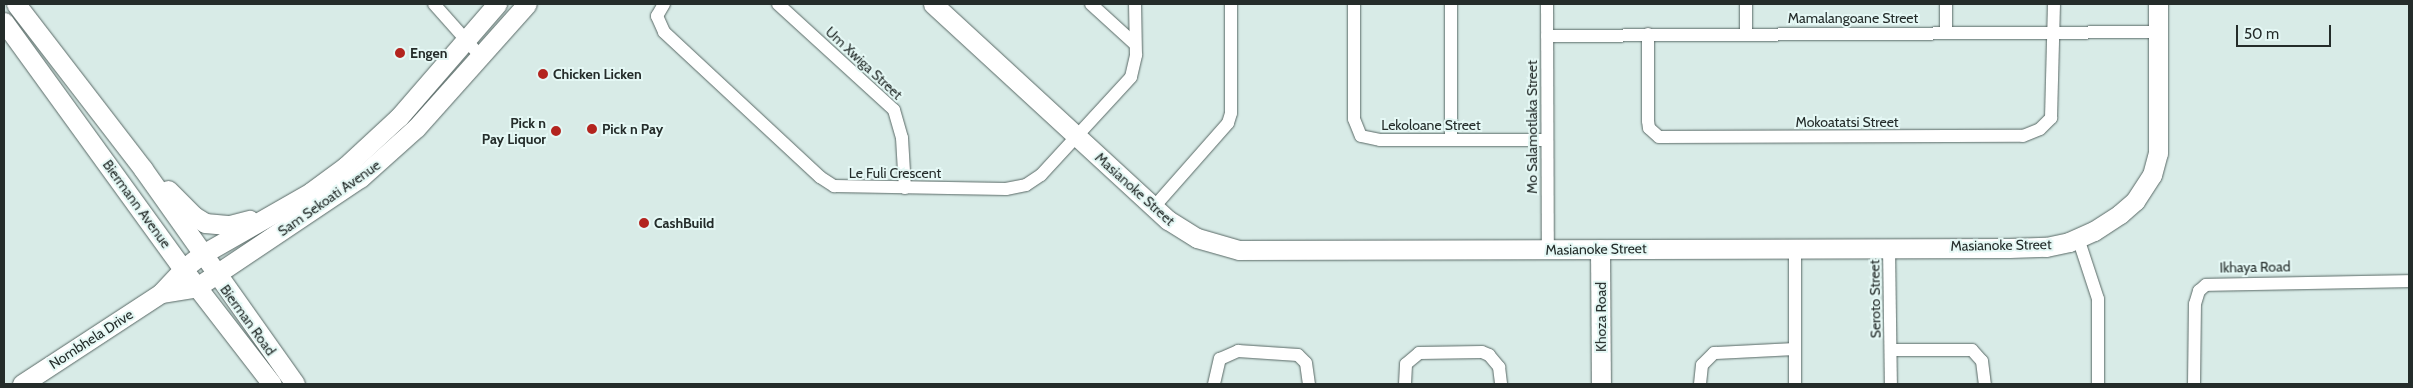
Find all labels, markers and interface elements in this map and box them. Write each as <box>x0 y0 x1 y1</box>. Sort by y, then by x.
street label: Mamalangoane Street <box>1788 10 1918 26</box>
scale bar <box>2238 15 2333 47</box>
street label: Um Xwiga Street <box>822 23 906 103</box>
text: 50 m <box>2244 25 2279 43</box>
place label: Engen <box>410 45 448 61</box>
marker: Engen <box>394 47 406 59</box>
street label: Mo Salamotlaka Street <box>1524 60 1540 194</box>
place label: Chicken Licken <box>553 66 642 82</box>
marker: Chicken Licken <box>537 68 549 80</box>
street label: Mokoatatsi Street <box>1795 114 1899 130</box>
place label: Pick n Pay Liquor <box>482 115 546 148</box>
street label: Lekoloane Street <box>1381 117 1481 133</box>
place label: Pick n Pay <box>602 121 663 137</box>
marker: Pick n Pay <box>586 123 598 135</box>
marker: Pick n Pay Liquor <box>550 125 562 137</box>
street label: Masianoke Street <box>1092 149 1178 229</box>
street label: Sam Sekoati Avenue <box>275 156 383 240</box>
street label: Biermann Avenue <box>99 157 175 251</box>
street label: Le Fuli Crescent <box>849 165 941 181</box>
place label: CashBuild <box>654 215 714 231</box>
marker: CashBuild <box>638 217 650 229</box>
street label: Masianoke Street <box>1950 236 2052 254</box>
street label: Masianoke Street <box>1545 240 1647 258</box>
street label: Ikhaya Road <box>2219 258 2291 276</box>
street label: Seroto Street <box>1866 260 1884 338</box>
street label: Bierman Road <box>217 281 279 359</box>
street label: Khoza Road <box>1593 282 1609 352</box>
street label: Nombhela Drive <box>46 306 136 372</box>

